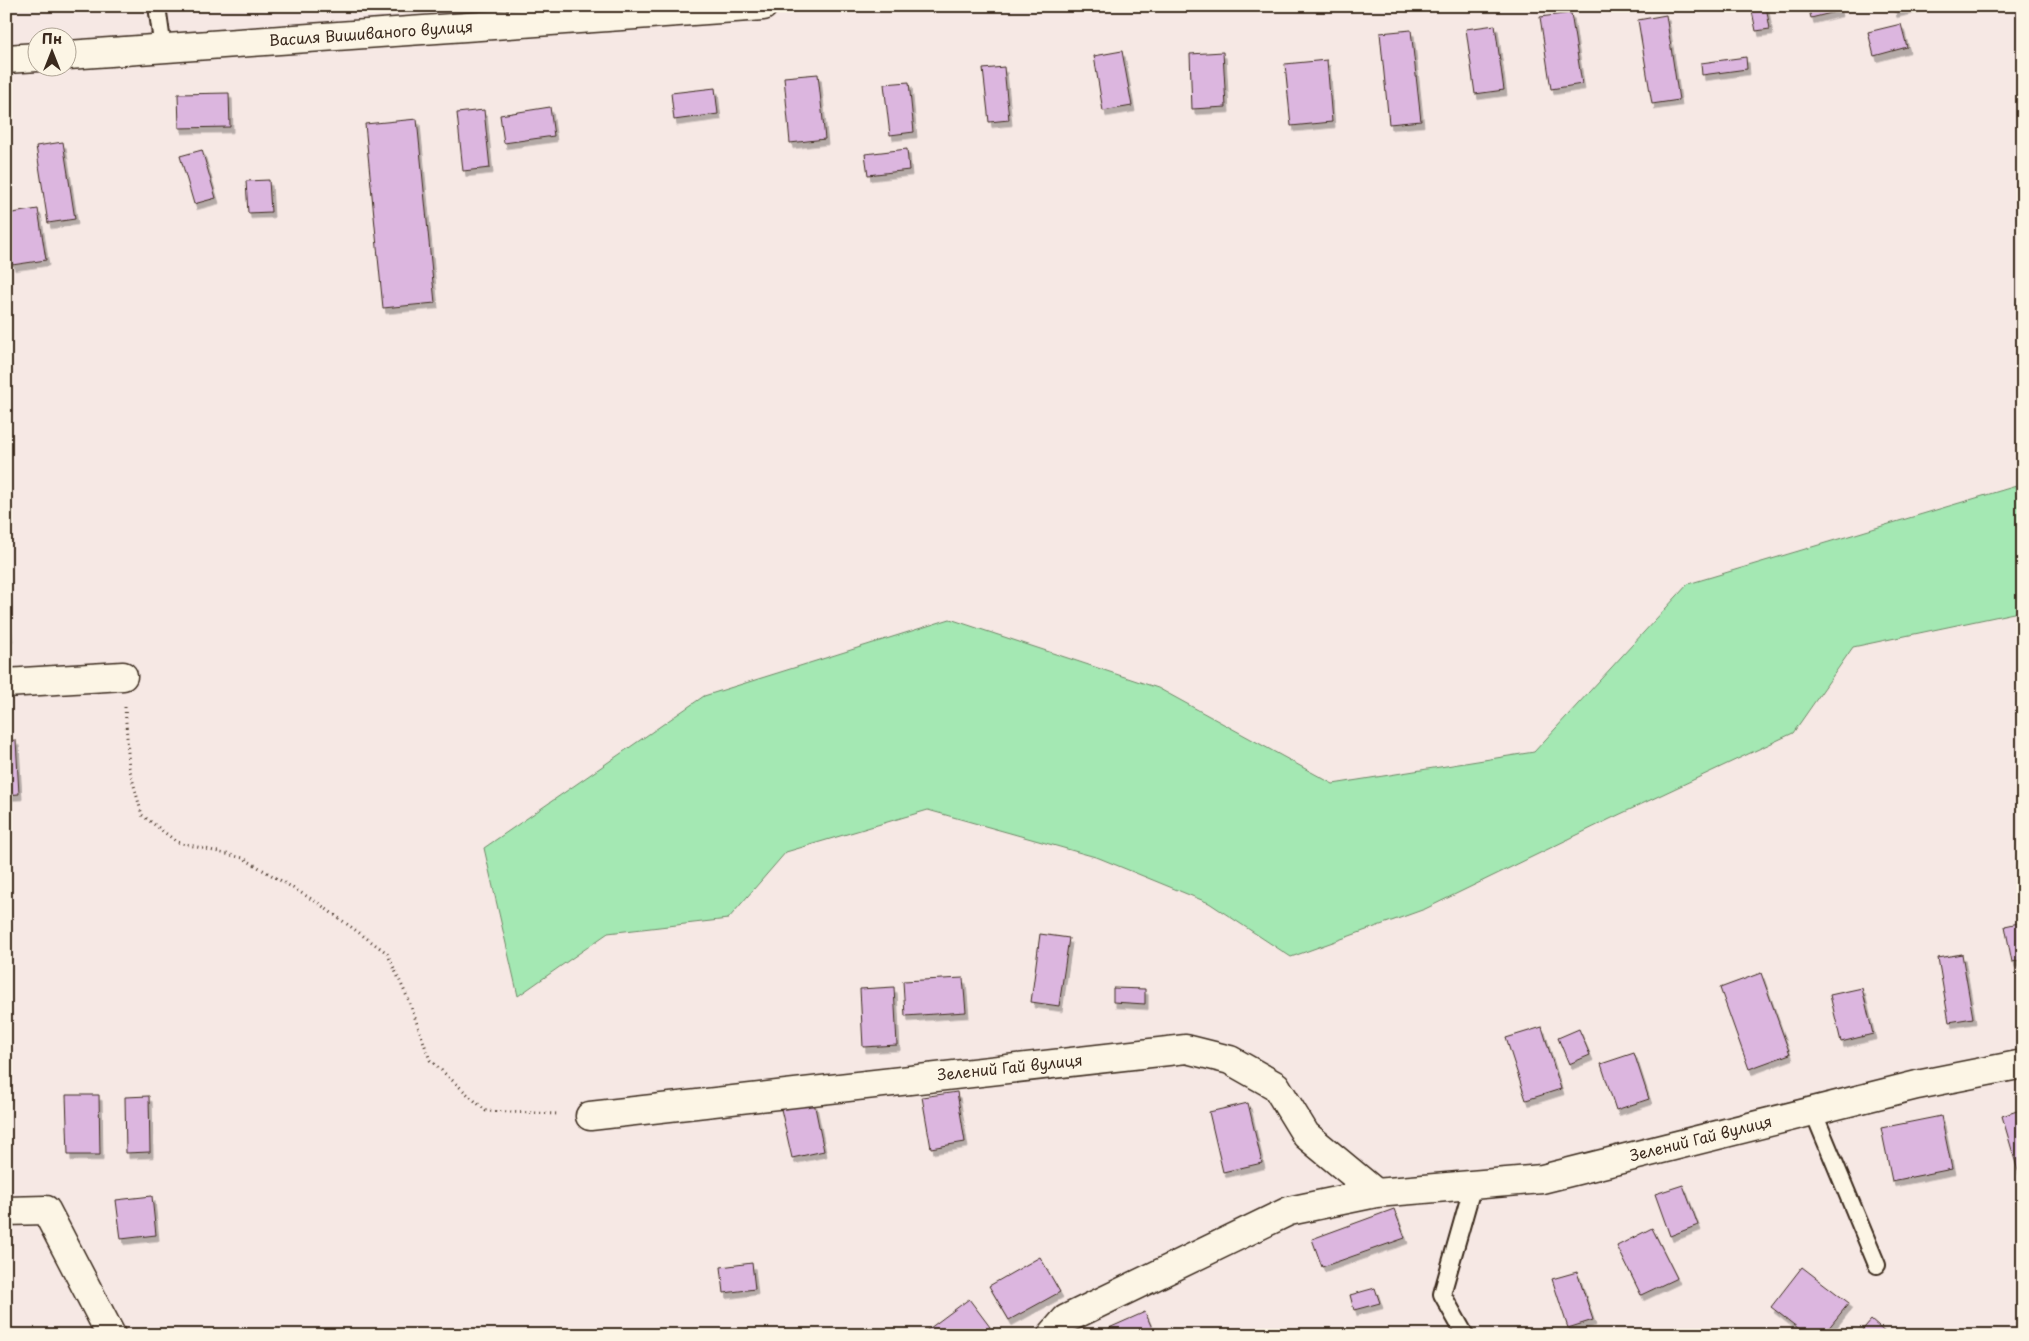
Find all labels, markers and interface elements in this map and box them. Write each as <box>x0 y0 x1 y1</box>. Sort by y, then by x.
street label: Василя Вишиваного вулиця <box>268 14 474 51</box>
north arrow <box>28 28 78 78</box>
text: Пн <box>42 28 62 49</box>
street label: Зелений Гай вулиця <box>936 1047 1084 1086</box>
street label: Зелений Гай вулиця <box>1627 1109 1774 1166</box>

